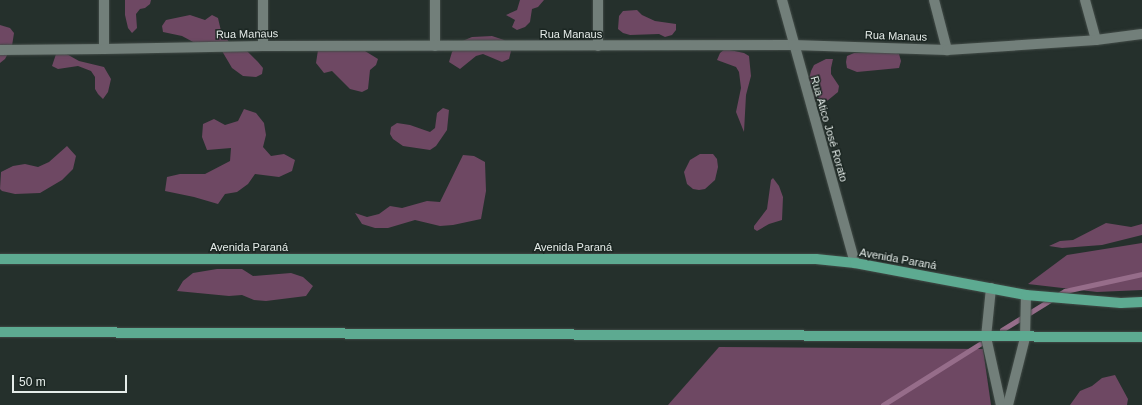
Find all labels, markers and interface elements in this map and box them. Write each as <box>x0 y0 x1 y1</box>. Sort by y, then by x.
street label: Rua Manaus <box>216 27 278 41</box>
street label: Rua Manaus <box>540 27 602 41</box>
street label: Rua Manaus <box>865 28 927 44</box>
street label: Rua Atico José Rorato <box>807 74 851 184</box>
street label: Avenida Paraná <box>210 240 288 254</box>
street label: Avenida Paraná <box>534 240 612 254</box>
street label: Avenida Paraná <box>858 246 938 272</box>
scale bar <box>14 367 129 393</box>
text: 50 m <box>19 375 46 389</box>

